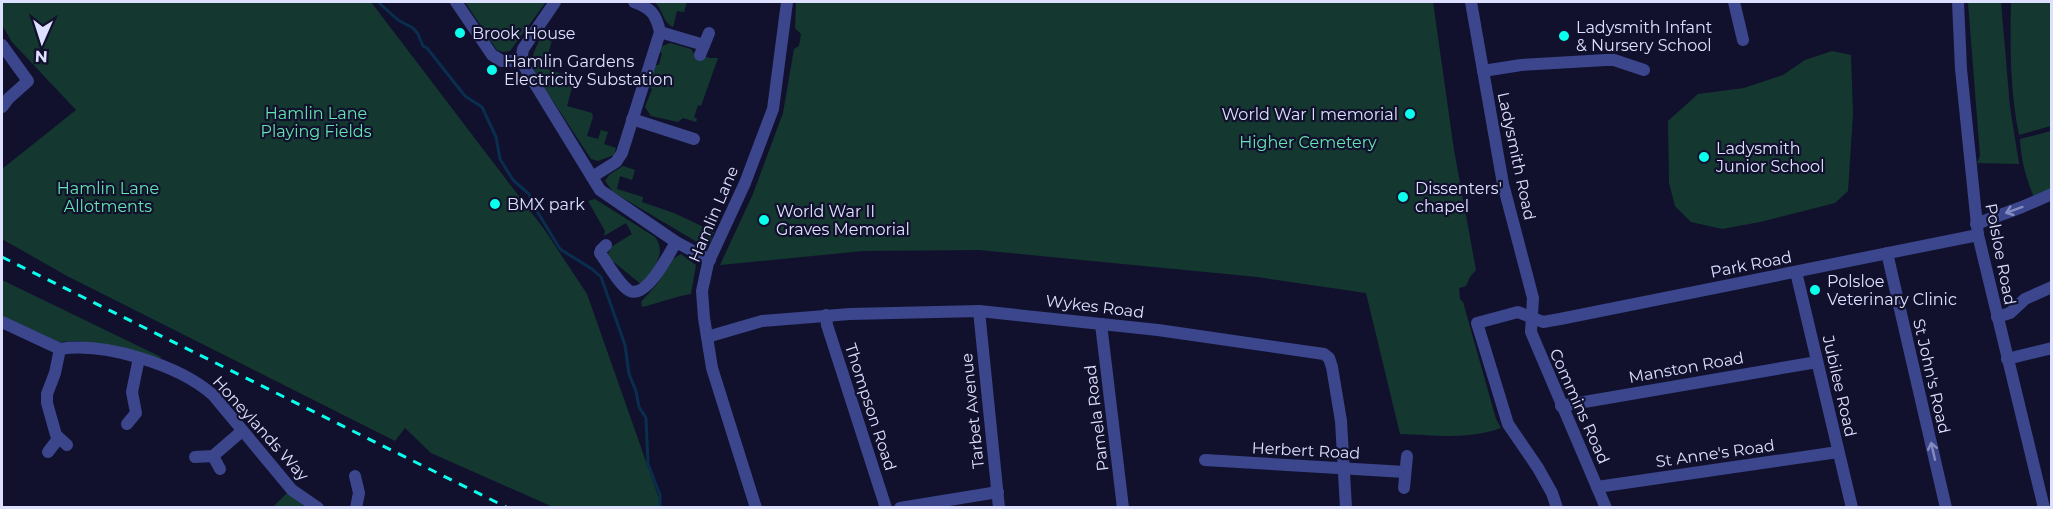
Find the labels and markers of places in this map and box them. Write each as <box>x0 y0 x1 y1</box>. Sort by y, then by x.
place label: Ladysmith Infant & Nursery School <box>1576 18 1713 55</box>
place label: Brook House <box>472 24 575 43</box>
marker: Brook House <box>453 26 467 40</box>
marker: Ladysmith Infant & Nursery School <box>1557 29 1571 43</box>
place label: Hamlin Gardens Electricity Substation <box>504 52 673 89</box>
marker: Hamlin Gardens Electricity Substation <box>485 63 499 77</box>
place label: World War I memorial <box>1221 105 1398 124</box>
marker: World War I memorial <box>1403 107 1417 121</box>
place label: Ladysmith Junior School <box>1715 139 1824 176</box>
marker: Ladysmith Junior School <box>1697 150 1711 164</box>
place label: Dissenters' chapel <box>1415 179 1502 216</box>
marker: Dissenters' chapel <box>1396 190 1410 204</box>
place label: BMX park <box>507 195 585 214</box>
marker: BMX park <box>488 197 502 211</box>
place label: World War II Graves Memorial <box>776 202 910 239</box>
marker: World War II Graves Memorial <box>757 213 771 227</box>
place label: Polsloe Veterinary Clinic <box>1827 272 1957 309</box>
marker: Polsloe Veterinary Clinic <box>1808 283 1822 297</box>

